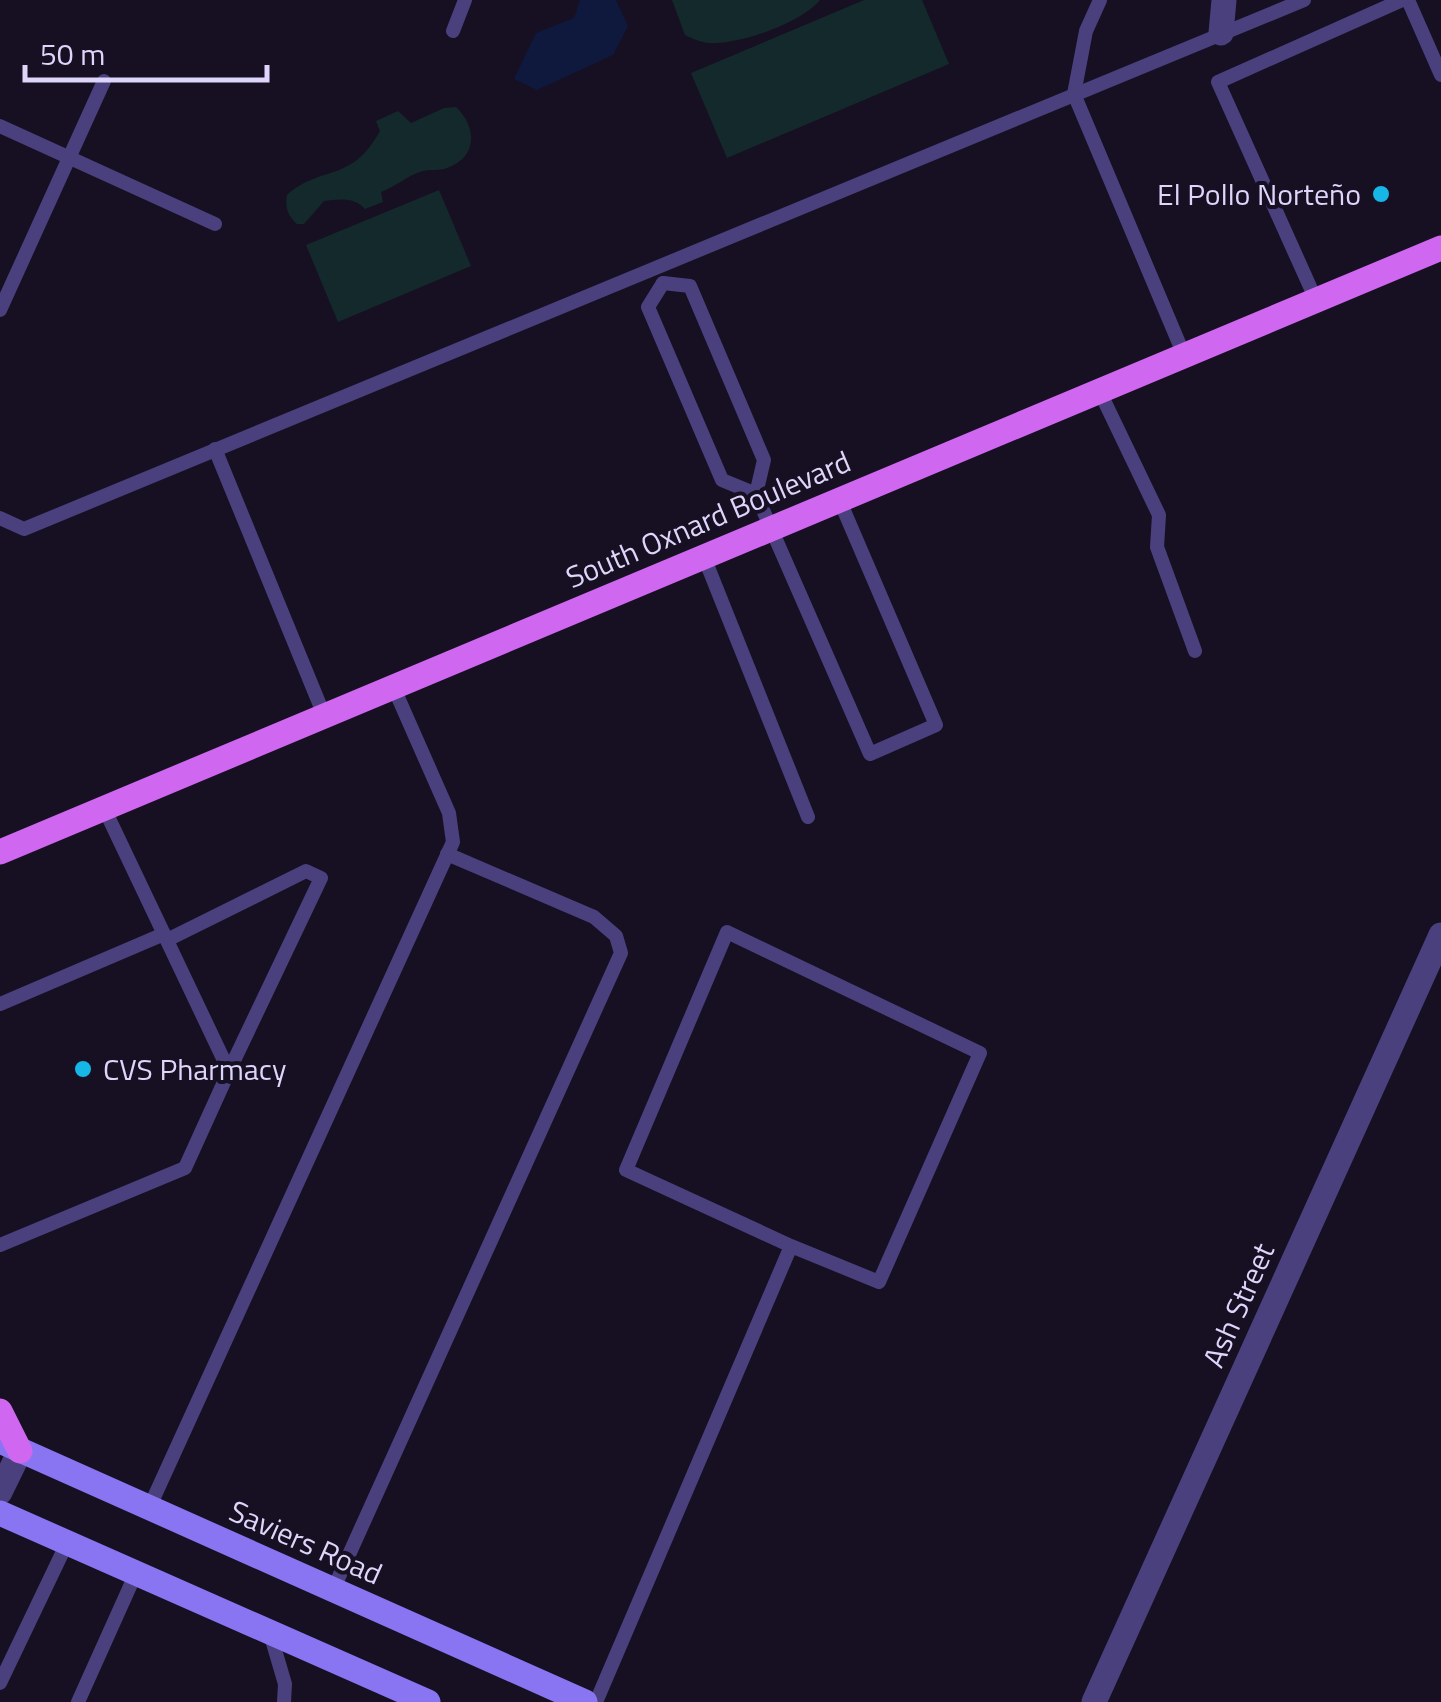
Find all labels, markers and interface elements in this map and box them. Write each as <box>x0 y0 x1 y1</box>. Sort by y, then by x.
scale bar <box>25 20 268 82</box>
text: 50 m <box>40 31 105 77</box>
place label: El Pollo Norteño <box>1157 171 1361 217</box>
marker: El Pollo Norteño <box>1370 183 1392 205</box>
street label: South Oxnard Boulevard <box>558 438 858 600</box>
place label: CVS Pharmacy <box>103 1046 286 1092</box>
marker: CVS Pharmacy <box>72 1058 94 1080</box>
street label: Ash Street <box>1190 1235 1286 1375</box>
street label: Saviers Road <box>222 1488 390 1596</box>

